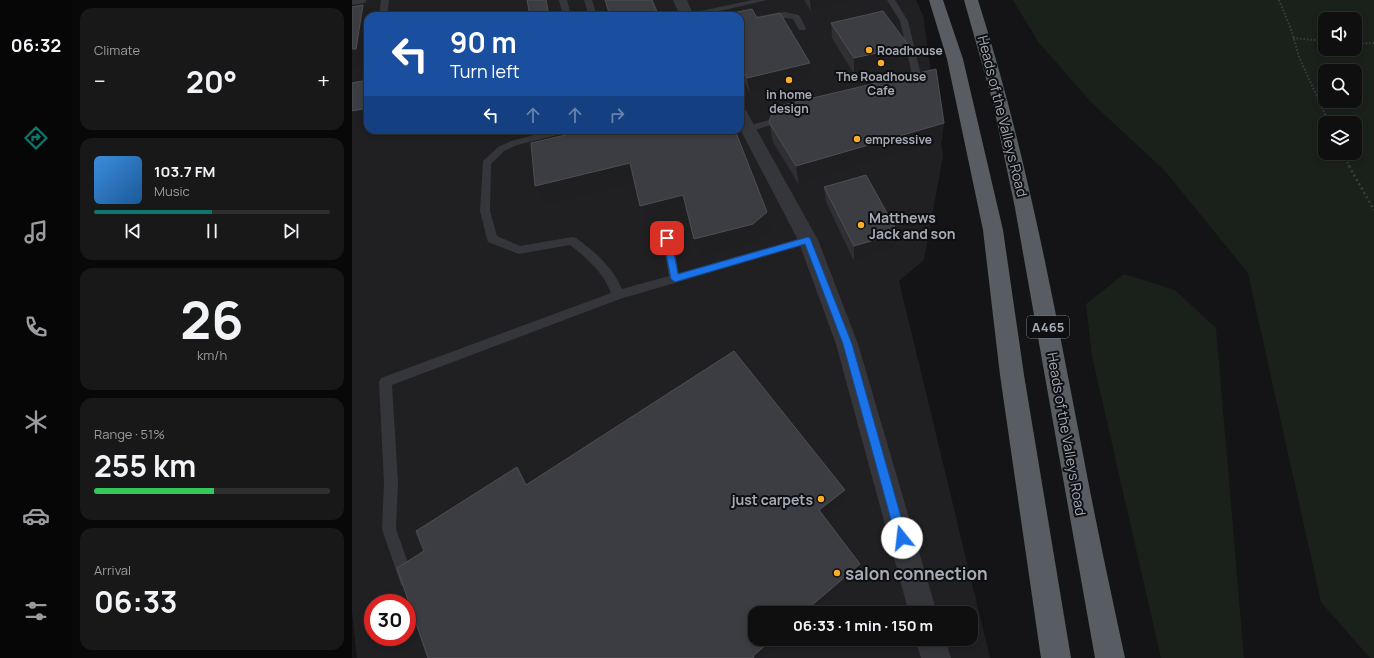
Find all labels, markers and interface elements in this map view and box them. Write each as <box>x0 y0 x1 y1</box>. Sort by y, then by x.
map controls <box>1318 12 1362 160</box>
button: sound <box>1318 12 1362 56</box>
text: 90 m <box>450 23 517 61</box>
icon: left <box>384 28 436 80</box>
text: 06:32 <box>11 33 61 57</box>
street label: Heads of the Valleys Road <box>974 33 1032 199</box>
text: Climate <box>94 41 140 59</box>
place label: Roadhouse <box>877 42 943 59</box>
marker: Roadhouse <box>864 45 874 55</box>
marker: The Roadhouse Cafe <box>876 58 886 68</box>
text: Turn left <box>450 59 520 83</box>
text: 20° <box>186 61 237 102</box>
button: search <box>1318 64 1362 108</box>
text: − <box>94 66 106 96</box>
text: + <box>317 66 330 96</box>
place label: The Roadhouse Cafe <box>836 68 926 99</box>
marker: in home design <box>784 75 794 85</box>
place label: in home design <box>766 86 812 117</box>
icon: left <box>480 104 502 126</box>
icon: ahead <box>522 104 544 126</box>
icon: ahead <box>564 104 586 126</box>
icon: right <box>606 104 628 126</box>
button: layers <box>1318 116 1362 160</box>
icon: directions <box>22 124 50 152</box>
place label: empressive <box>865 131 932 148</box>
marker: empressive <box>852 134 862 144</box>
text: 103.7 FM <box>154 161 215 182</box>
text: Music <box>154 182 190 200</box>
place label: Matthews Jack and son <box>869 208 956 243</box>
icon: music <box>22 218 50 246</box>
icon: previous <box>122 220 144 242</box>
icon: pause <box>201 220 223 242</box>
icon: next <box>280 220 302 242</box>
marker: Matthews Jack and son <box>856 220 866 230</box>
pin <box>650 221 684 255</box>
icon: arrive <box>656 227 678 249</box>
text: 26 <box>180 284 244 355</box>
icon: phone <box>22 313 50 341</box>
road number: A465 <box>1027 316 1069 338</box>
text: km/h <box>197 346 227 364</box>
street label: Heads of the Valleys Road <box>1043 351 1091 517</box>
icon: climate <box>22 408 50 436</box>
text: Range · 51% <box>94 425 165 443</box>
text: 255 km <box>94 445 196 486</box>
place label: just carpets <box>730 490 813 509</box>
marker: just carpets <box>816 494 826 504</box>
icon: car <box>22 502 50 530</box>
position arrow <box>881 517 923 559</box>
text: Arrival <box>94 561 131 579</box>
place label: salon connection <box>845 562 988 585</box>
marker: salon connection <box>832 568 842 578</box>
text: 06:33 <box>94 581 178 622</box>
speed limit sign: 30 <box>364 594 416 646</box>
icon: filters <box>22 597 50 625</box>
text: 06:33 · 1 min · 150 m <box>793 615 933 636</box>

